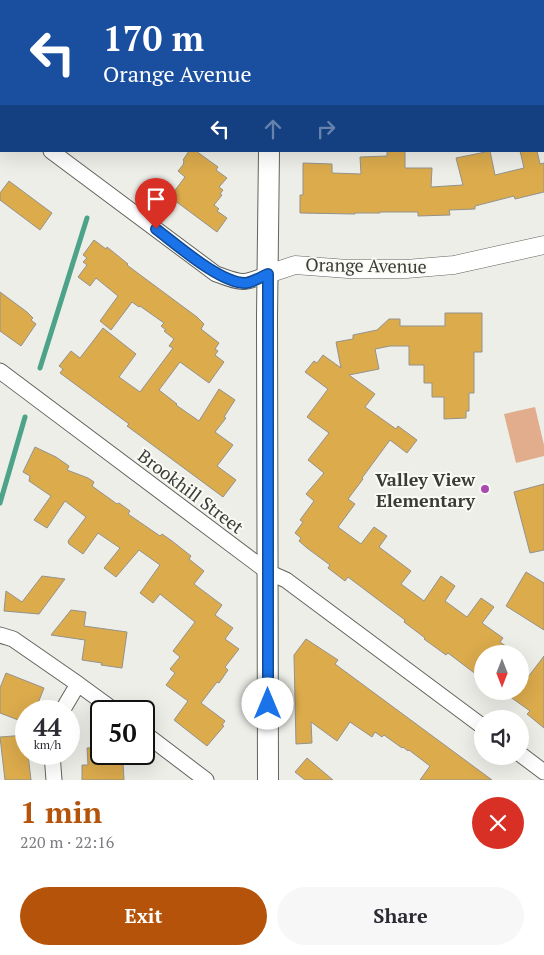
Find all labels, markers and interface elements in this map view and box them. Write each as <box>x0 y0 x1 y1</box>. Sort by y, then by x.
text: 170 m <box>103 15 204 61</box>
icon: left <box>20 20 85 85</box>
text: Orange Avenue <box>103 59 252 88</box>
icon: left <box>206 115 234 143</box>
icon: ahead <box>259 115 287 143</box>
icon: right <box>312 115 340 143</box>
pin <box>135 178 177 229</box>
icon: arrive <box>142 185 170 213</box>
street label: Orange Avenue <box>305 252 427 278</box>
street label: Brookhill Street <box>133 443 249 539</box>
place label: Valley View Elementary <box>375 467 476 512</box>
marker: Valley View Elementary <box>479 483 491 495</box>
north arrow <box>474 645 529 700</box>
map controls <box>474 645 529 765</box>
position arrow <box>241 677 293 729</box>
speed limit sign: 50 <box>90 700 155 765</box>
text: 44 <box>33 710 62 743</box>
button: sound <box>474 710 529 765</box>
text: km/h <box>34 737 61 752</box>
text: 1 min <box>20 792 102 832</box>
button: close <box>472 797 524 849</box>
text: 220 m · 22:16 <box>20 831 114 853</box>
button: Exit <box>20 887 267 945</box>
button: Share <box>277 887 524 945</box>

